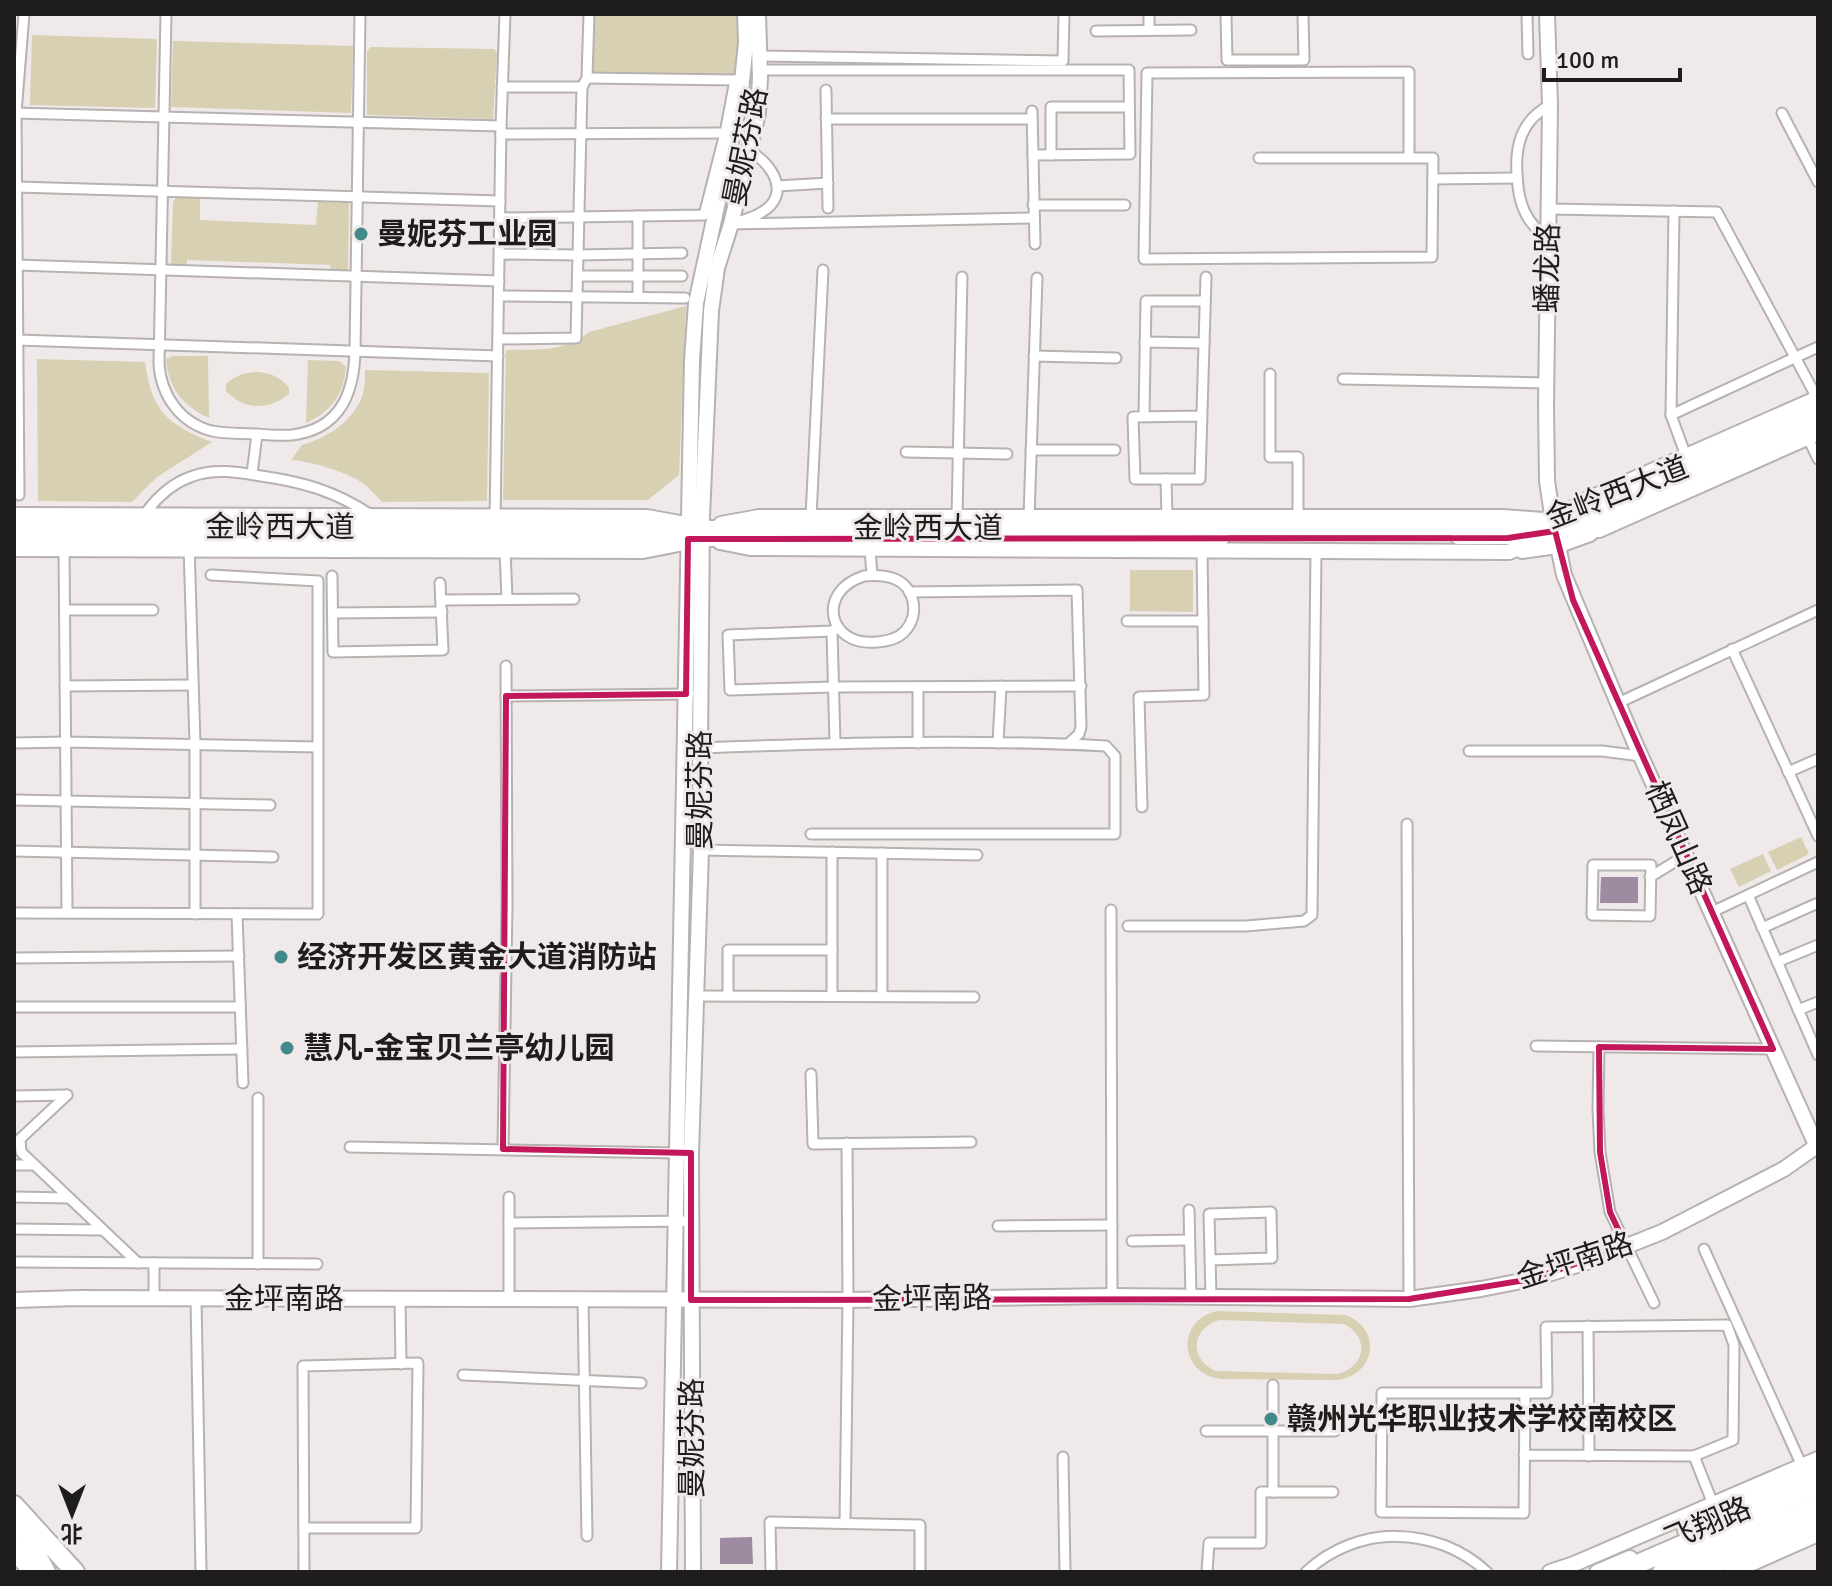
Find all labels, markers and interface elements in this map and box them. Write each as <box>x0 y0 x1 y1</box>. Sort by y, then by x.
scale bar <box>1544 32 1680 82</box>
text: 100 m <box>1556 45 1619 75</box>
street label: 曼妮芬路 <box>716 85 776 209</box>
place label: 曼妮芬工业园 <box>377 216 557 253</box>
street label: 蟠龙路 <box>1529 223 1567 313</box>
marker: 曼妮芬工业园 <box>352 225 370 243</box>
street label: 金岭西大道 <box>1540 449 1694 537</box>
street label: 金岭西大道 <box>205 509 355 546</box>
street label: 金岭西大道 <box>853 510 1003 547</box>
street label: 曼妮芬路 <box>682 730 719 850</box>
street label: 栖凤山路 <box>1637 776 1719 900</box>
place label: 经济开发区黄金大道消防站 <box>297 939 657 976</box>
marker: 经济开发区黄金大道消防站 <box>272 948 290 966</box>
place label: 慧凡-金宝贝兰亭幼儿园 <box>303 1030 614 1067</box>
marker: 慧凡-金宝贝兰亭幼儿园 <box>278 1039 296 1057</box>
street label: 金坪南路 <box>1512 1225 1638 1297</box>
street label: 金坪南路 <box>872 1279 992 1319</box>
street label: 金坪南路 <box>224 1281 344 1318</box>
street label: 曼妮芬路 <box>674 1378 711 1498</box>
place label: 赣州光华职业技术学校南校区 <box>1287 1401 1677 1438</box>
marker: 赣州光华职业技术学校南校区 <box>1262 1410 1280 1428</box>
north arrow <box>32 1474 112 1554</box>
street label: 飞翔路 <box>1659 1489 1757 1559</box>
text: 北 <box>61 1520 83 1547</box>

